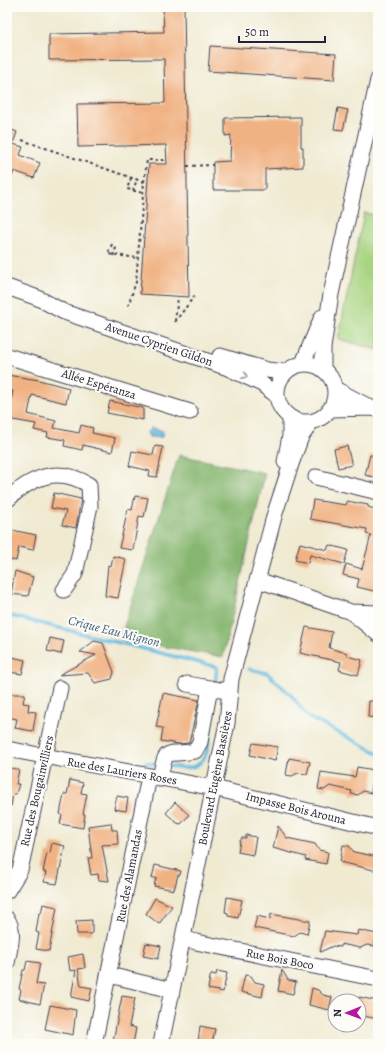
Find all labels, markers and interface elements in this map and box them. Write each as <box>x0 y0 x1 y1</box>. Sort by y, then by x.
scale bar <box>239 18 325 44</box>
text: 50 m <box>245 24 269 40</box>
street label: Avenue Cyprien Gildon <box>102 318 215 370</box>
street label: Allée Espéranza <box>59 365 139 403</box>
one-way arrow <box>240 371 248 379</box>
water label: Crique Eau Mignon <box>66 611 162 651</box>
street label: Boulevard Eugène Bassières <box>194 709 236 847</box>
street label: Rue des Bougainvilliers <box>16 734 58 848</box>
street label: Rue des Lauriers Roses <box>66 753 178 789</box>
street label: Impasse Bois Arouna <box>244 788 348 828</box>
street label: Rue des Alamandas <box>112 828 146 924</box>
street label: Rue Bois Boco <box>245 945 315 973</box>
north arrow <box>327 993 367 1033</box>
text: N <box>330 1009 345 1017</box>

